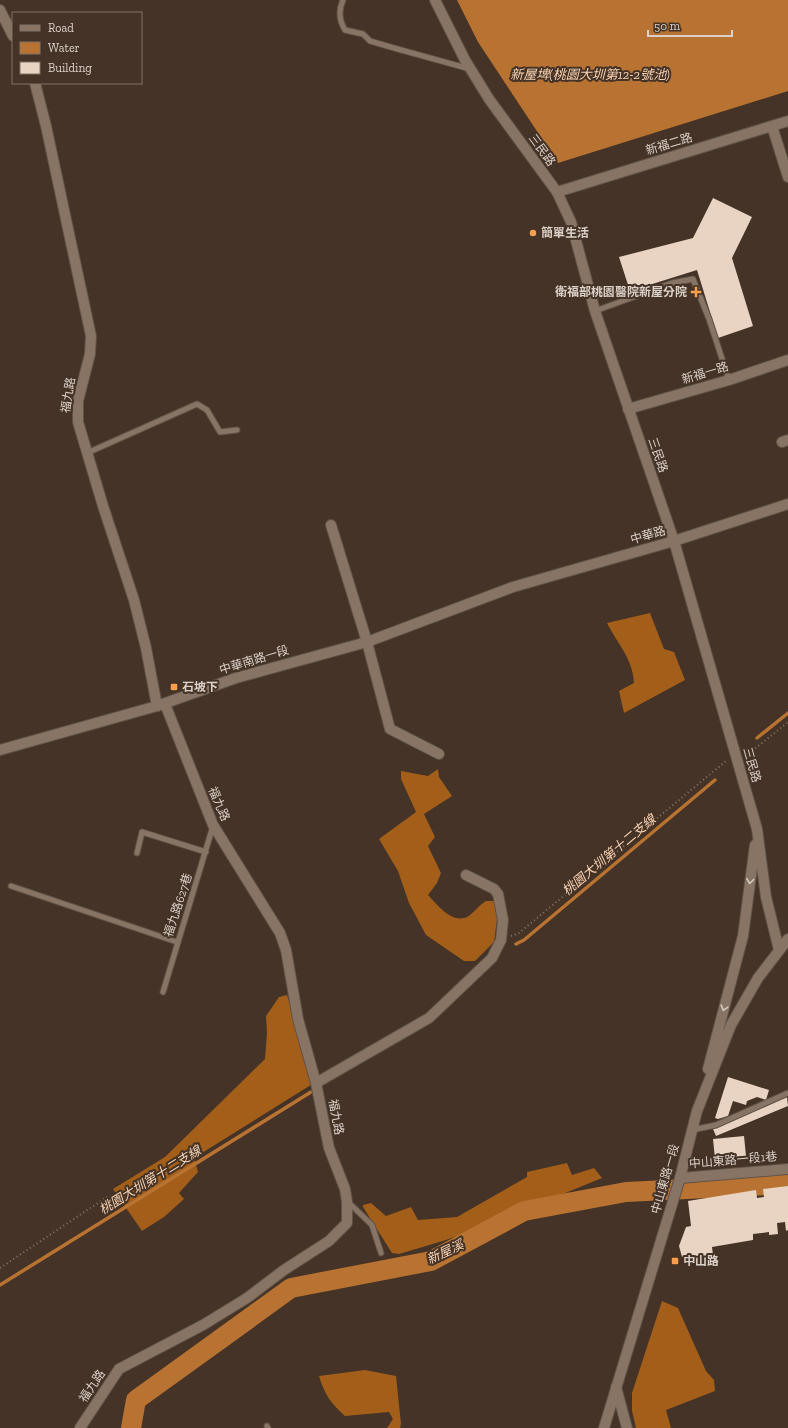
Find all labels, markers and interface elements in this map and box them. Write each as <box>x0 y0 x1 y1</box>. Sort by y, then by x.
legend <box>12 12 142 84</box>
scale bar <box>648 12 732 38</box>
text: 50 m <box>654 19 681 33</box>
text: Road <box>48 21 74 35</box>
text: Water <box>48 41 80 55</box>
text: Building <box>48 61 92 75</box>
water label: 新屋埤(桃園大圳第12-2號池) <box>510 67 670 82</box>
street label: 新福二路 <box>644 130 694 158</box>
street label: 三民路 <box>526 131 558 169</box>
place label: 簡單生活 <box>541 226 589 240</box>
marker: 簡單生活 <box>528 228 538 238</box>
place label: 衛福部桃園醫院新屋分院 <box>555 285 687 299</box>
marker: 衛福部桃園醫院新屋分院 <box>690 286 702 298</box>
street label: 新福一路 <box>680 359 730 387</box>
street label: 福九路 <box>58 376 78 414</box>
street label: 三民路 <box>646 436 670 474</box>
street label: 中華路 <box>629 523 667 547</box>
street label: 中華南路一段 <box>218 643 290 677</box>
place label: 石坡下 <box>182 680 218 694</box>
marker: 石坡下 <box>169 682 179 692</box>
street label: 三民路 <box>740 746 764 784</box>
street label: 福九路 <box>206 785 232 823</box>
water label: 桃園大圳第十二支線 <box>559 810 660 898</box>
street label: 福九路627巷 <box>161 871 195 939</box>
one-way arrow <box>746 878 755 884</box>
one-way arrow <box>720 1005 729 1012</box>
street label: 福九路 <box>326 1098 346 1136</box>
water label: 桃園大圳第十二支線 <box>96 1142 205 1217</box>
street label: 中山東路一段 <box>648 1142 682 1216</box>
street label: 中山東路一段1巷 <box>688 1149 778 1171</box>
water label: 新屋溪 <box>424 1236 468 1267</box>
place label: 中山路 <box>683 1254 719 1268</box>
marker: 中山路 <box>670 1256 680 1266</box>
street label: 福九路 <box>76 1367 108 1405</box>

